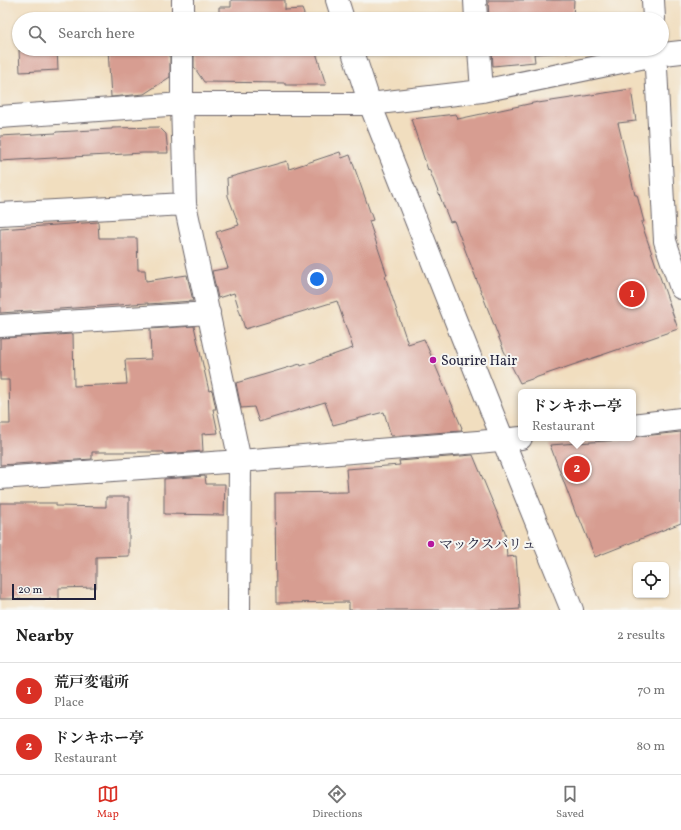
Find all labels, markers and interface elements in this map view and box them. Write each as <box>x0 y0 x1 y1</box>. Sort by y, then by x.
search box <box>12 12 669 56</box>
icon: search <box>26 23 48 45</box>
text: Search here <box>58 24 135 45</box>
your location <box>307 269 327 289</box>
pin: 1 <box>619 279 645 309</box>
place label: Sourire Hair <box>441 352 517 371</box>
marker: Sourire Hair <box>428 355 438 365</box>
popup <box>518 389 636 441</box>
text: ドンキホー亭 <box>532 397 622 418</box>
text: Restaurant <box>532 418 595 436</box>
pin: 2 <box>564 454 590 484</box>
place label: マックスバリュ <box>439 536 536 555</box>
marker: マックスバリュ <box>426 539 436 549</box>
map controls <box>633 562 669 598</box>
button: locate <box>633 562 669 598</box>
scale bar <box>12 582 96 601</box>
text: 20 m <box>18 583 42 598</box>
text: Nearby <box>16 625 74 648</box>
text: 2 results <box>617 627 665 645</box>
text: 荒戸変電所 <box>54 673 129 694</box>
text: 1 <box>26 682 32 700</box>
text: 70 m <box>637 682 665 700</box>
text: Place <box>54 694 84 712</box>
text: ドンキホー亭 <box>54 729 144 750</box>
text: 2 <box>26 738 32 756</box>
text: 80 m <box>636 738 665 756</box>
text: Restaurant <box>54 750 117 768</box>
tab: Map <box>97 783 119 822</box>
tab: Directions <box>312 783 363 822</box>
tab: Saved <box>556 783 584 822</box>

